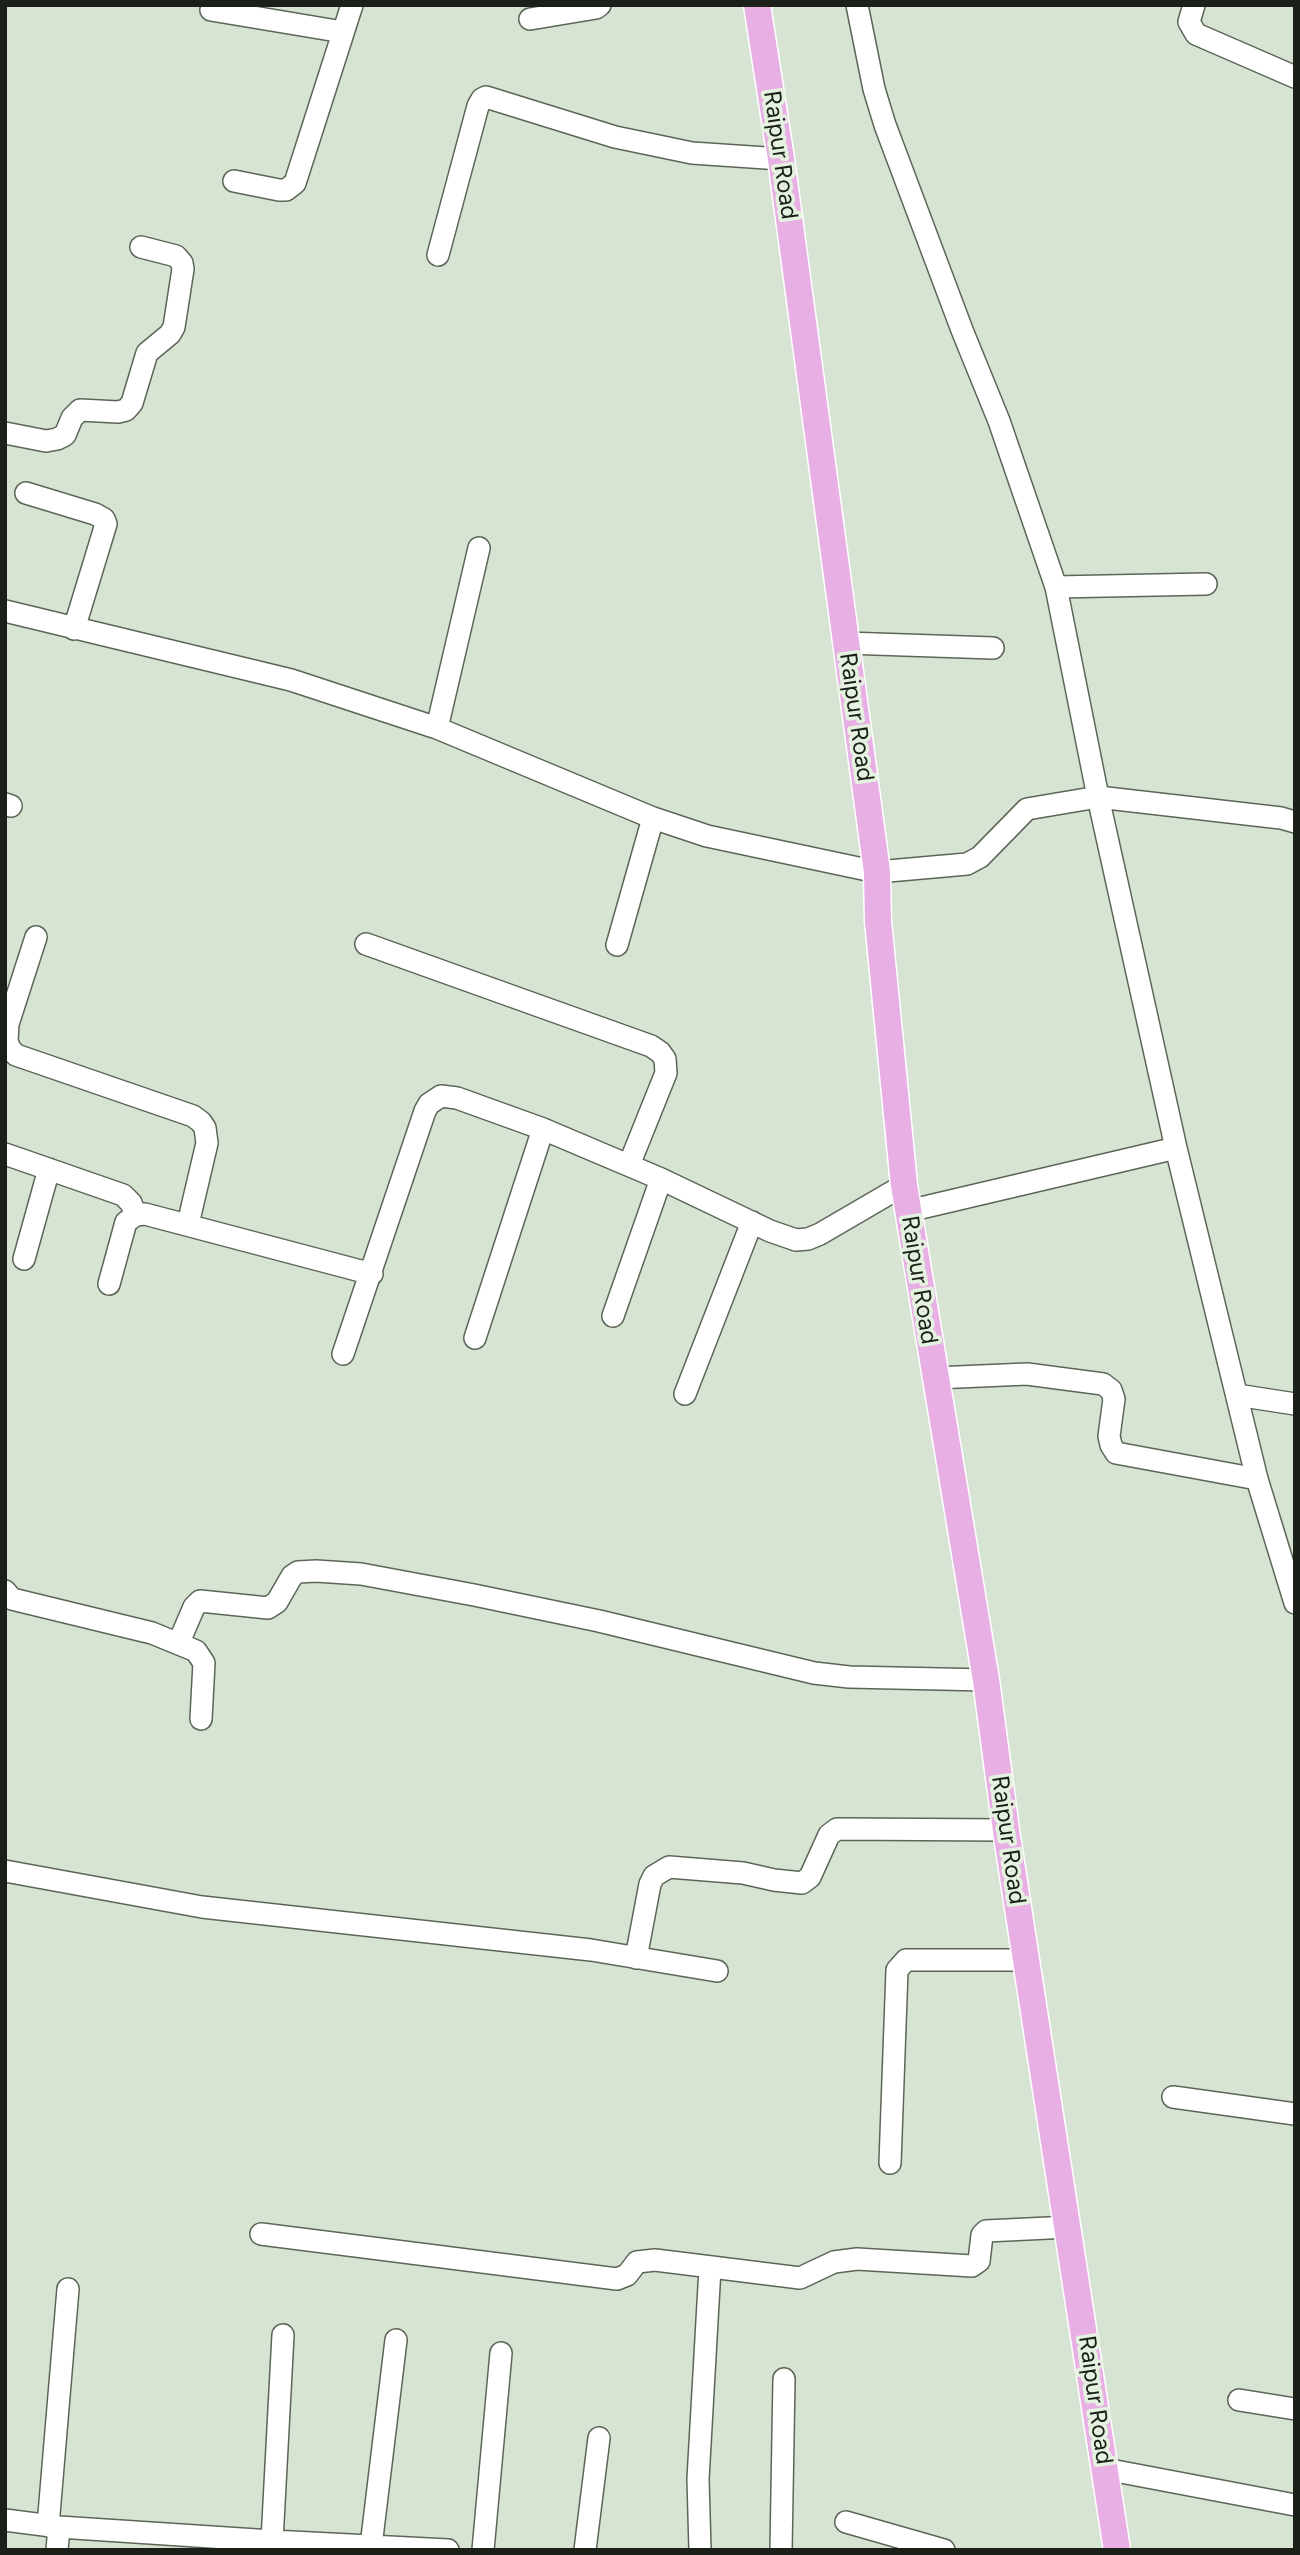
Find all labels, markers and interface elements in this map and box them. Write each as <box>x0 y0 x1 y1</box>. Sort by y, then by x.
street label: Raipur Road <box>757 89 803 221</box>
street label: Raipur Road <box>833 651 879 783</box>
street label: Raipur Road <box>895 1214 943 1346</box>
street label: Raipur Road <box>985 1774 1031 1906</box>
street label: Raipur Road <box>1072 2334 1118 2466</box>

